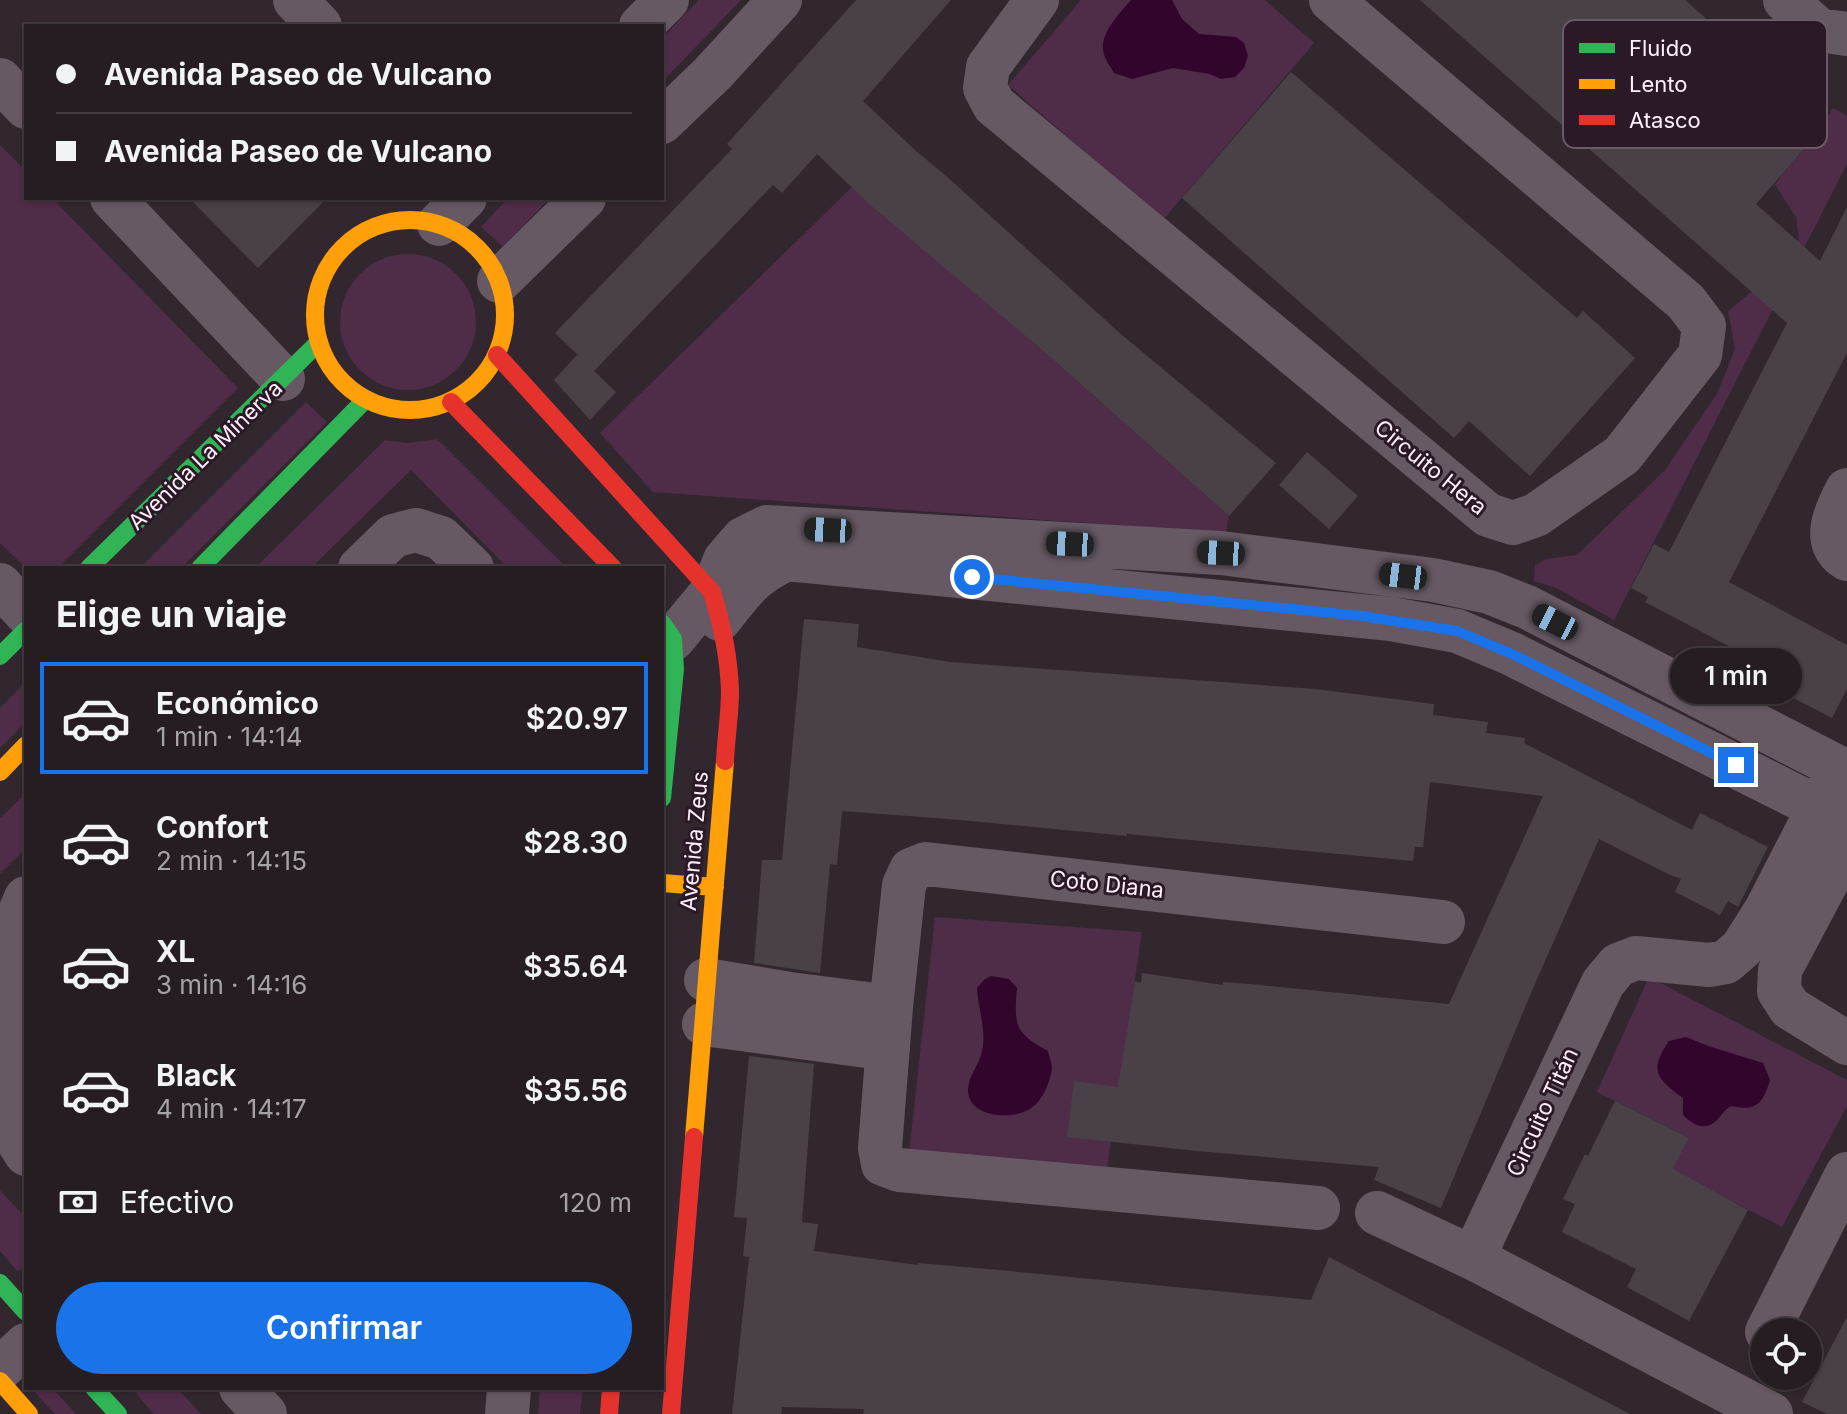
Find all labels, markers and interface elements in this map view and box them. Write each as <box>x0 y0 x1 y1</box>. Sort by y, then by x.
legend <box>1563 20 1827 148</box>
text: Fluido <box>1629 35 1692 61</box>
text: Avenida Paseo de Vulcano <box>104 56 492 92</box>
text: Lento <box>1629 71 1687 97</box>
text: Atasco <box>1629 107 1701 133</box>
text: Avenida Paseo de Vulcano <box>104 133 492 169</box>
street label: Avenida La Minerva <box>123 375 287 535</box>
street label: Circuito Hera <box>1370 414 1492 520</box>
car <box>803 517 853 543</box>
car <box>1045 531 1095 557</box>
car <box>1196 540 1246 566</box>
route start <box>954 559 990 595</box>
car <box>1378 561 1428 591</box>
text: Elige un viaje <box>56 592 287 636</box>
car <box>1528 600 1582 644</box>
callout: 1 min <box>1670 649 1802 705</box>
text: 1 min <box>1704 660 1768 691</box>
icon: car <box>60 682 132 754</box>
text: Económico <box>156 685 319 721</box>
text: $20.97 <box>526 700 628 736</box>
text: 1 min · 14:14 <box>156 721 303 752</box>
route end <box>1718 747 1754 783</box>
street label: Avenida Zeus <box>675 770 713 912</box>
icon: car <box>60 806 132 878</box>
text: Confort <box>156 809 269 845</box>
text: $28.30 <box>524 824 628 860</box>
text: 2 min · 14:15 <box>156 845 307 876</box>
street label: Coto Diana <box>1049 865 1165 903</box>
icon: car <box>60 930 132 1002</box>
text: XL <box>156 933 195 969</box>
text: $35.64 <box>523 948 628 984</box>
text: 3 min · 14:16 <box>156 969 307 1000</box>
street label: Circuito Titán <box>1501 1044 1583 1180</box>
icon: car <box>60 1054 132 1126</box>
text: Black <box>156 1057 236 1093</box>
text: $35.56 <box>524 1072 628 1108</box>
text: 4 min · 14:17 <box>156 1093 307 1124</box>
icon: cash <box>56 1180 100 1224</box>
text: Efectivo <box>120 1184 234 1220</box>
text: 120 m <box>559 1187 632 1218</box>
button: Confirmar <box>56 1282 632 1374</box>
map controls <box>1750 1318 1822 1390</box>
button: locate <box>1750 1318 1822 1390</box>

